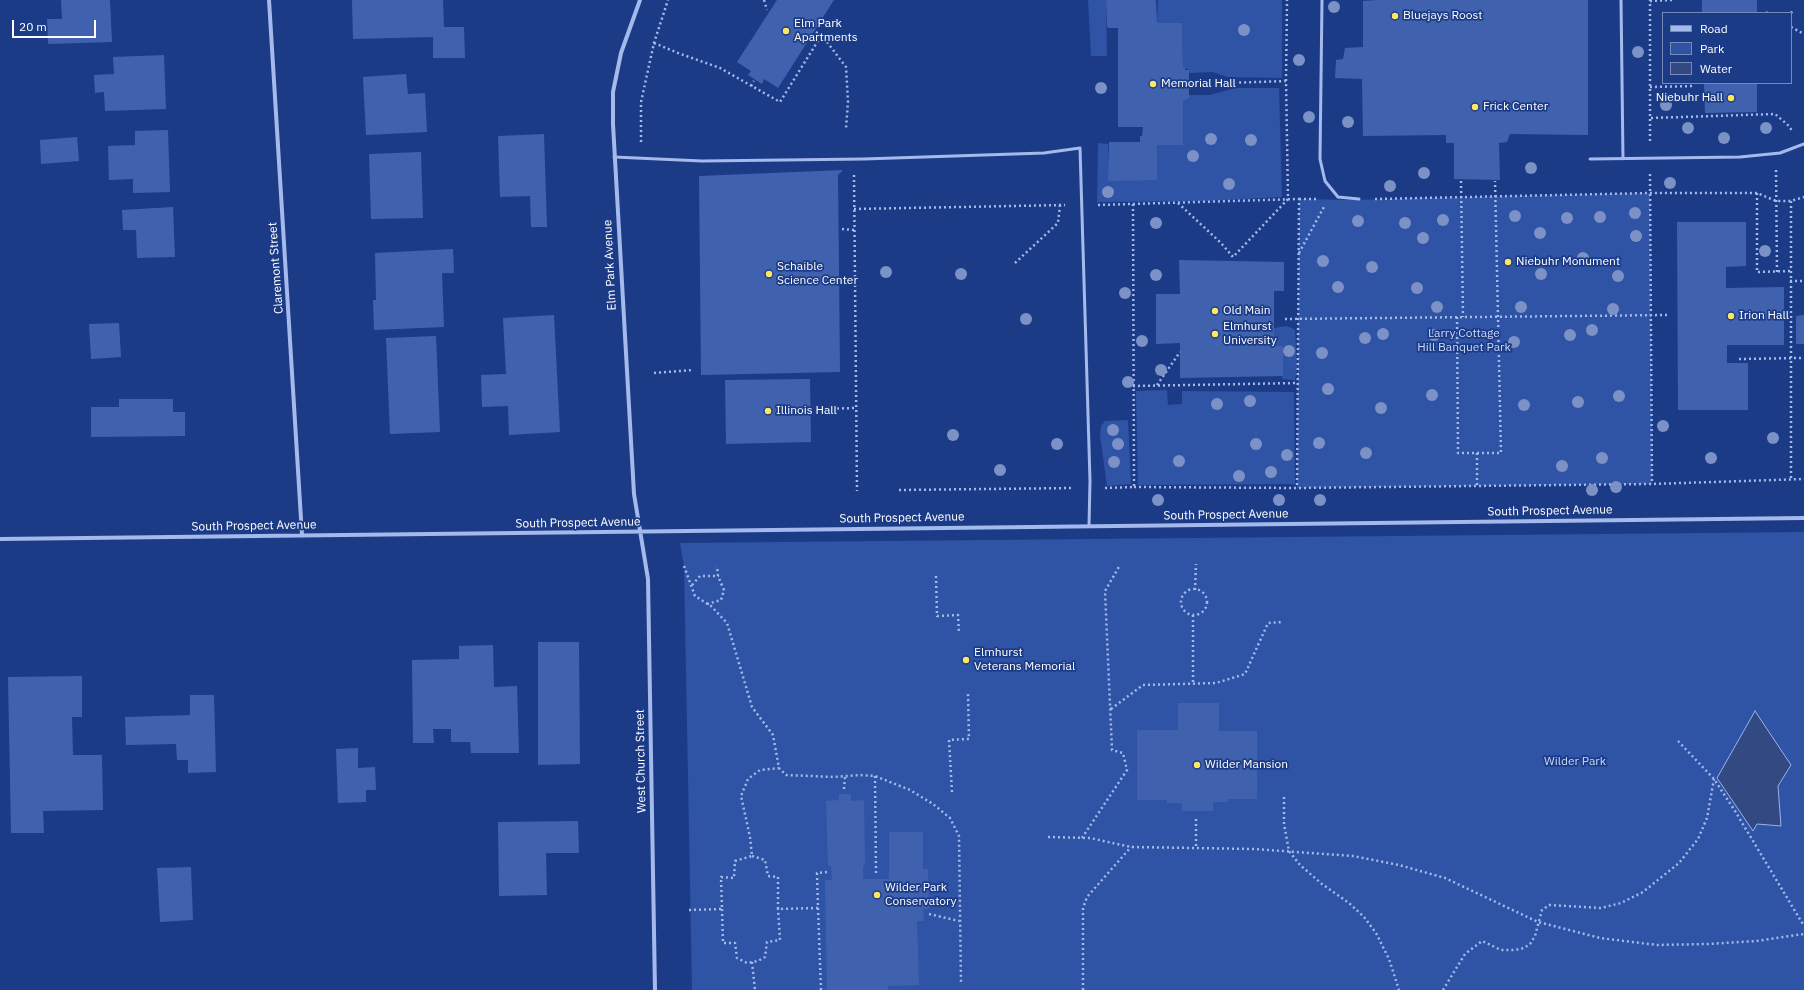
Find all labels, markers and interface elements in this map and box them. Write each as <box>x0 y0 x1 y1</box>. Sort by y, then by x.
place label: Bluejays Roost <box>1403 9 1482 23</box>
marker: Bluejays Roost <box>1390 11 1400 21</box>
scale bar <box>14 12 98 38</box>
legend <box>1662 12 1792 84</box>
place label: Elm Park Apartments <box>794 17 858 45</box>
text: 20 m <box>19 19 47 34</box>
text: Road <box>1700 21 1728 36</box>
marker: Elm Park Apartments <box>781 26 791 36</box>
text: Park <box>1700 41 1724 56</box>
text: Water <box>1700 61 1732 76</box>
place label: Memorial Hall <box>1161 77 1236 91</box>
marker: Memorial Hall <box>1148 79 1158 89</box>
place label: Niebuhr Hall <box>1656 91 1723 105</box>
marker: Niebuhr Hall <box>1726 93 1736 103</box>
place label: Frick Center <box>1483 100 1548 114</box>
marker: Frick Center <box>1470 102 1480 112</box>
street label: Elm Park Avenue <box>600 219 620 311</box>
street label: Claremont Street <box>266 222 286 314</box>
place label: Niebuhr Monument <box>1516 255 1620 269</box>
marker: Niebuhr Monument <box>1503 257 1513 267</box>
place label: Schaible Science Center <box>777 260 858 288</box>
marker: Schaible Science Center <box>764 269 774 279</box>
place label: Old Main <box>1223 304 1271 318</box>
marker: Old Main <box>1210 306 1220 316</box>
place label: Irion Hall <box>1739 309 1789 323</box>
marker: Irion Hall <box>1726 311 1736 321</box>
place label: Elmhurst University <box>1223 320 1277 348</box>
park label: Larry Cottage Hill Banquet Park <box>1417 327 1511 355</box>
marker: Elmhurst University <box>1210 329 1220 339</box>
place label: Illinois Hall <box>776 404 837 418</box>
marker: Illinois Hall <box>763 406 773 416</box>
street label: South Prospect Avenue <box>1487 503 1613 519</box>
street label: South Prospect Avenue <box>1163 507 1289 523</box>
street label: South Prospect Avenue <box>839 510 965 526</box>
street label: South Prospect Avenue <box>515 515 641 531</box>
street label: South Prospect Avenue <box>191 518 317 534</box>
place label: Elmhurst Veterans Memorial <box>974 646 1075 674</box>
marker: Elmhurst Veterans Memorial <box>961 655 971 665</box>
street label: West Church Street <box>633 709 649 813</box>
park label: Wilder Park <box>1544 755 1606 769</box>
place label: Wilder Mansion <box>1205 758 1288 772</box>
marker: Wilder Mansion <box>1192 760 1202 770</box>
place label: Wilder Park Conservatory <box>885 881 957 909</box>
marker: Wilder Park Conservatory <box>872 890 882 900</box>

